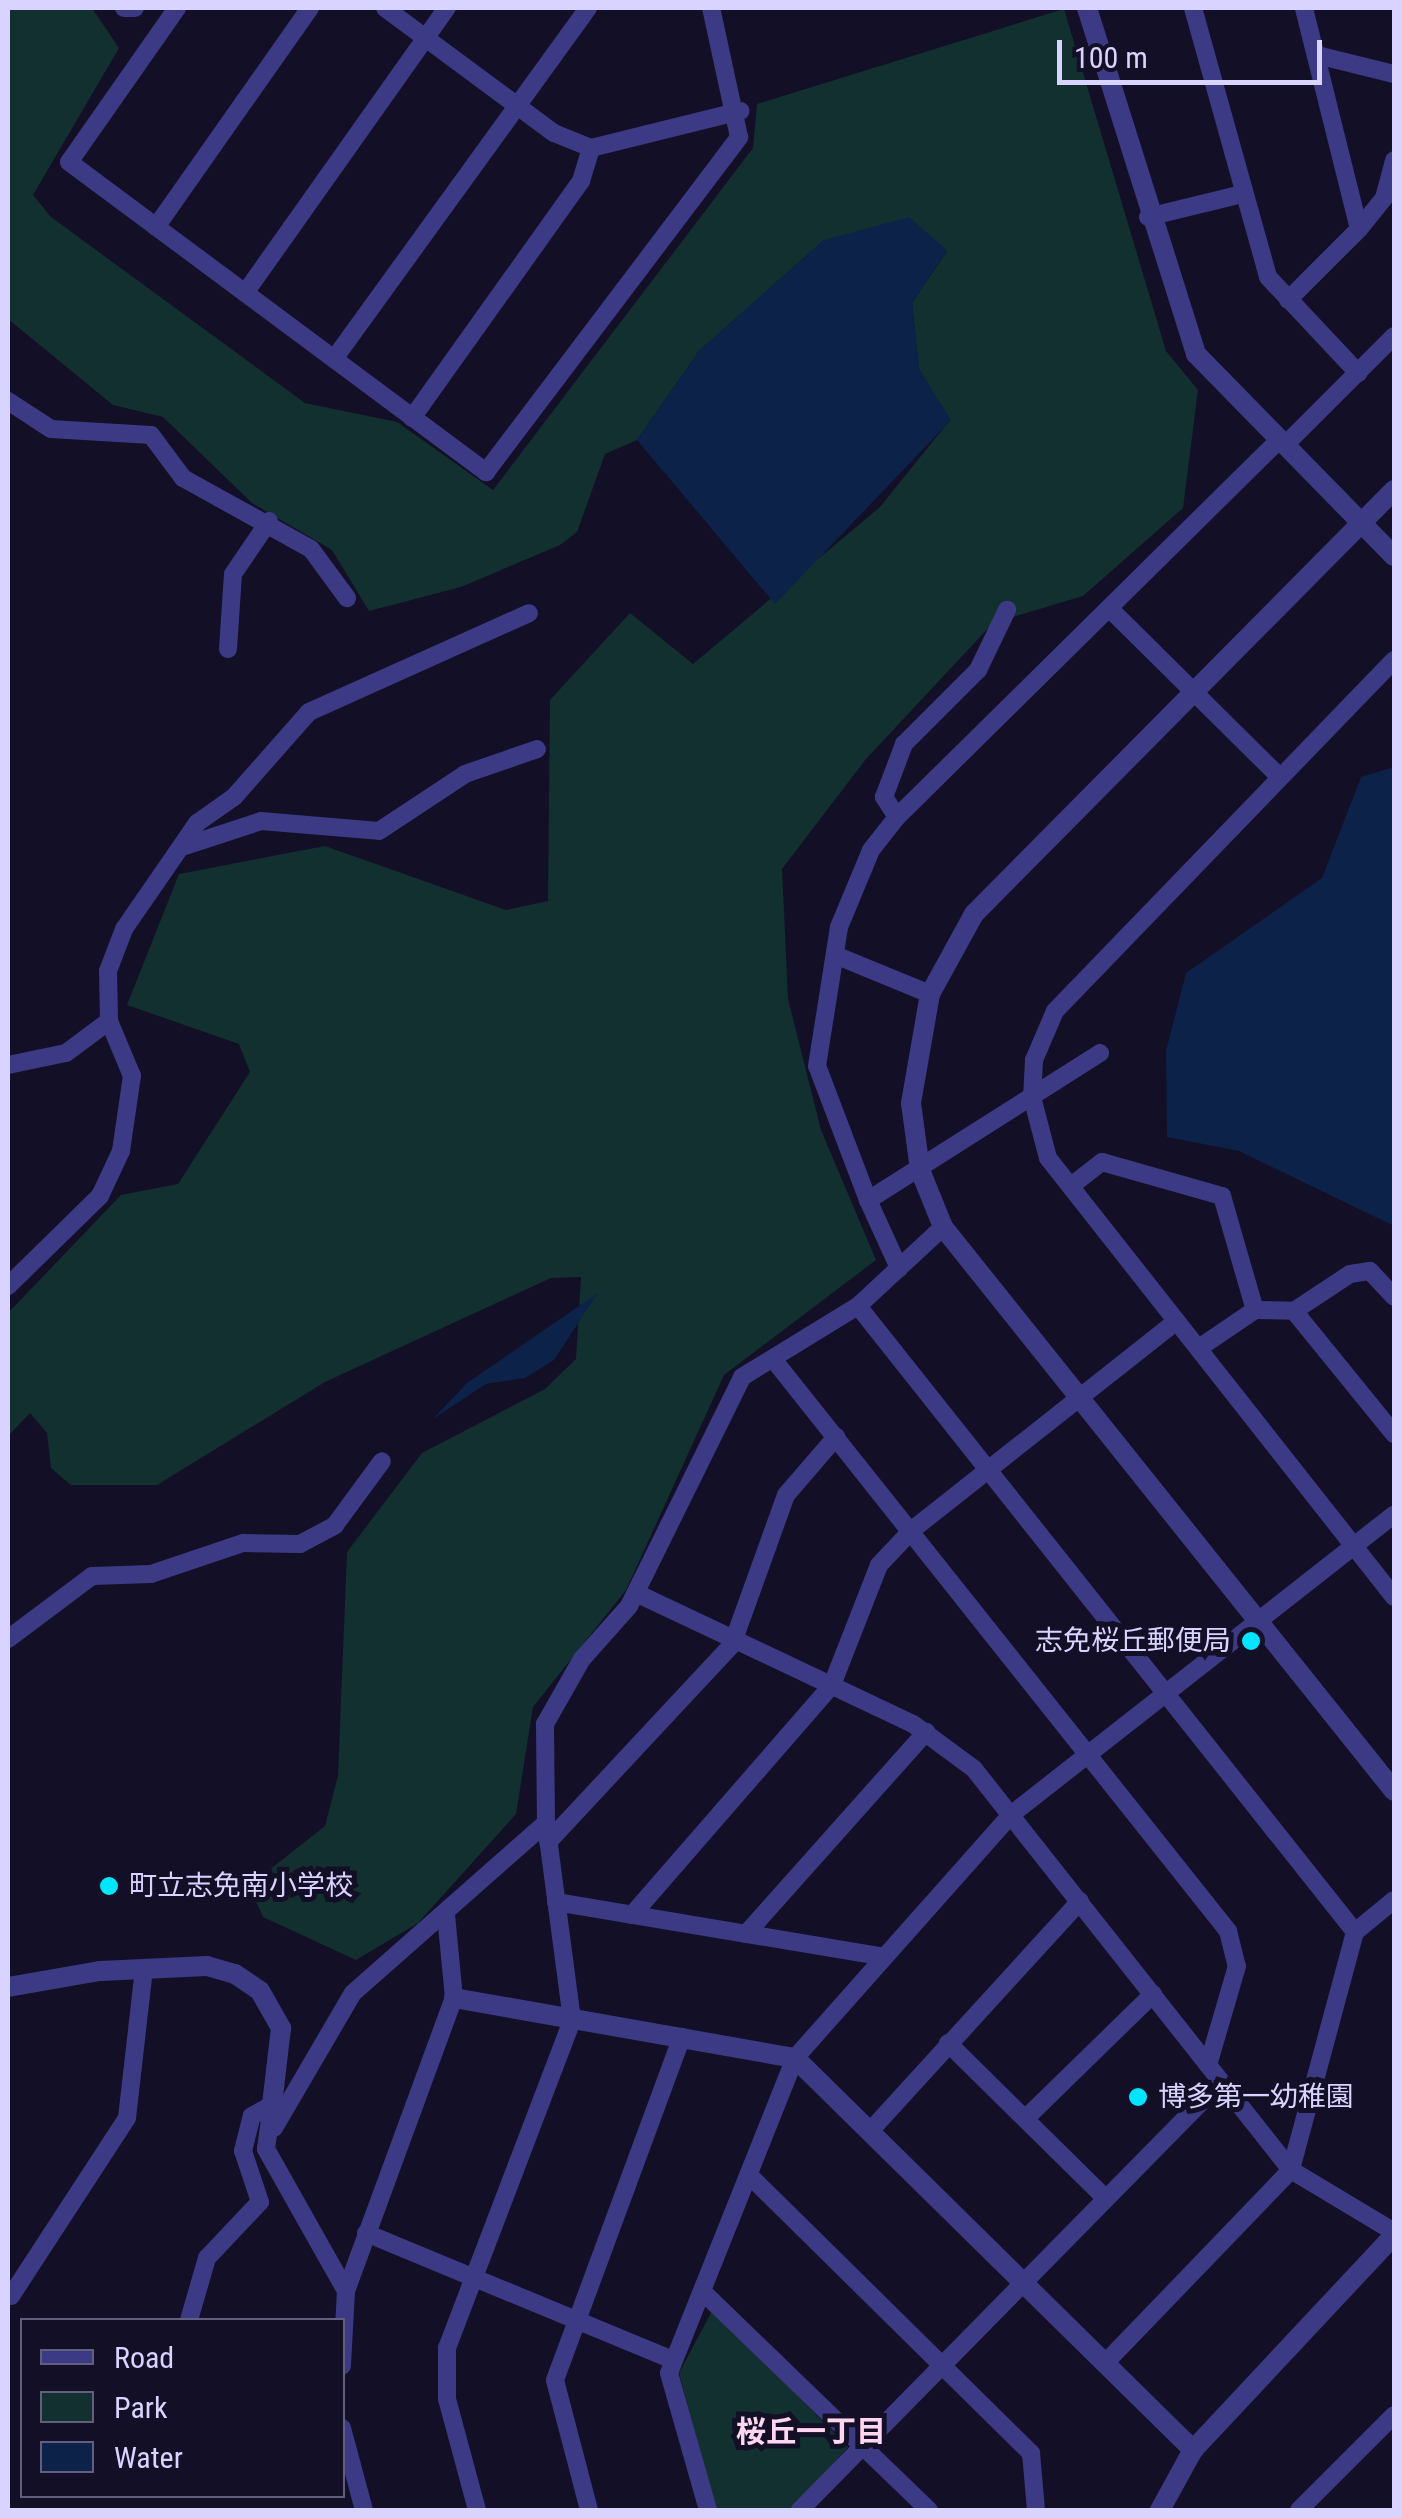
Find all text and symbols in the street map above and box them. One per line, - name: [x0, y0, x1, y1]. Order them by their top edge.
- scale bar: [1062, 20, 1327, 82]
- text: 100 m: [1074, 40, 1148, 75]
- place label: 志免桜丘郵便局: [1035, 1624, 1231, 1658]
- marker: 志免桜丘郵便局: [1240, 1630, 1262, 1652]
- place label: 町立志免南小学校: [129, 1869, 353, 1903]
- marker: 町立志免南小学校: [98, 1875, 120, 1897]
- place label: 博多第一幼稚園: [1158, 2080, 1354, 2114]
- marker: 博多第一幼稚園: [1127, 2086, 1149, 2108]
- legend: [20, 2318, 345, 2498]
- text: Road: [114, 2340, 174, 2375]
- text: Park: [114, 2390, 168, 2425]
- district label: 桜丘一丁目: [736, 2414, 886, 2450]
- text: Water: [114, 2440, 183, 2475]

